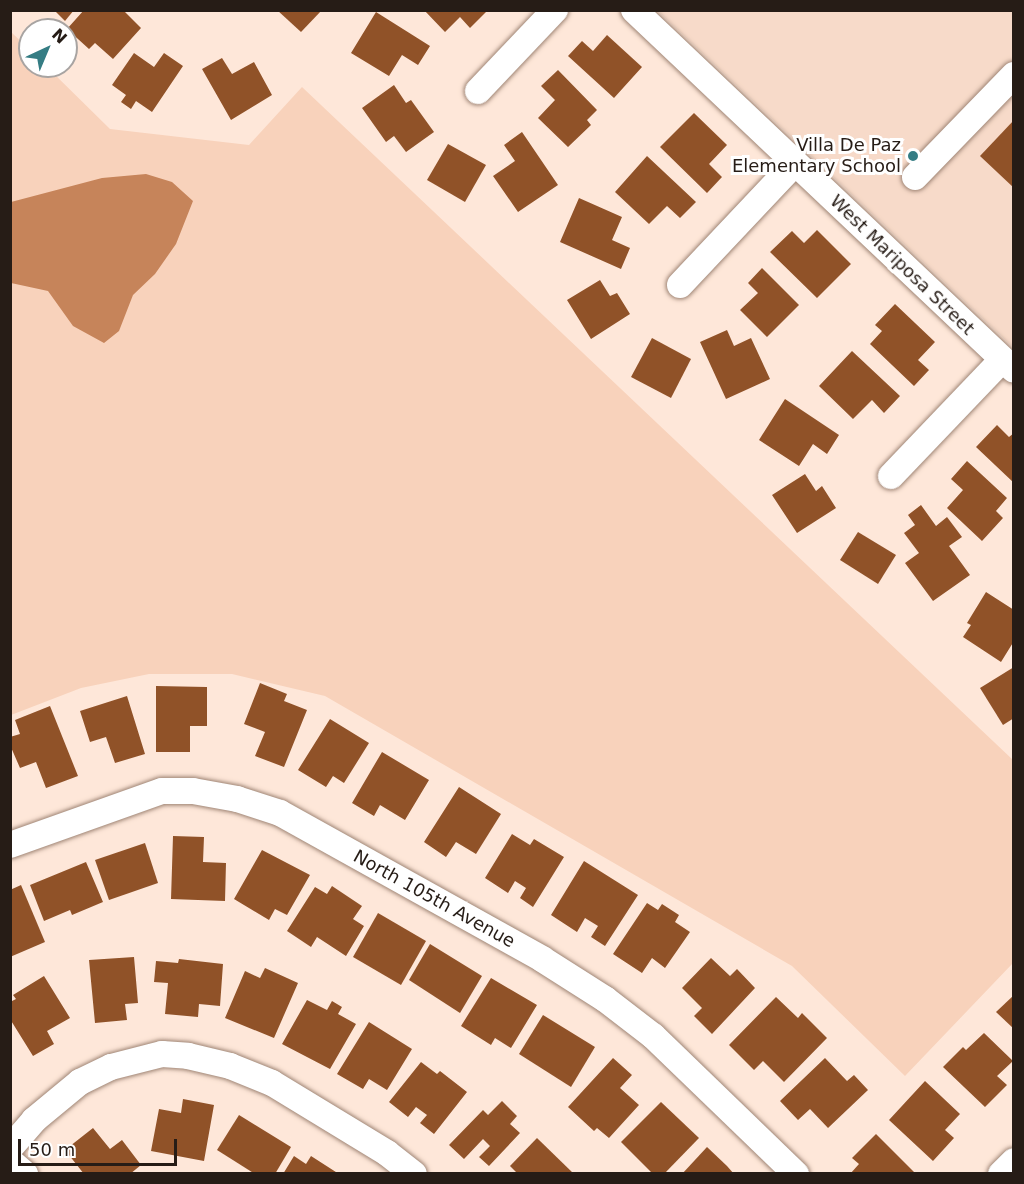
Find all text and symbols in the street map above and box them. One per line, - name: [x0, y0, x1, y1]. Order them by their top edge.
- north arrow: [18, 18, 78, 78]
- text: N: [48, 25, 71, 48]
- place label: Villa De Paz Elementary School: [732, 135, 901, 178]
- marker: Villa De Paz Elementary School: [906, 149, 920, 163]
- street label: West Mariposa Street: [825, 190, 979, 340]
- street label: North 105th Avenue: [349, 846, 519, 952]
- scale bar: [21, 1127, 180, 1165]
- text: 50 m: [29, 1139, 75, 1160]

